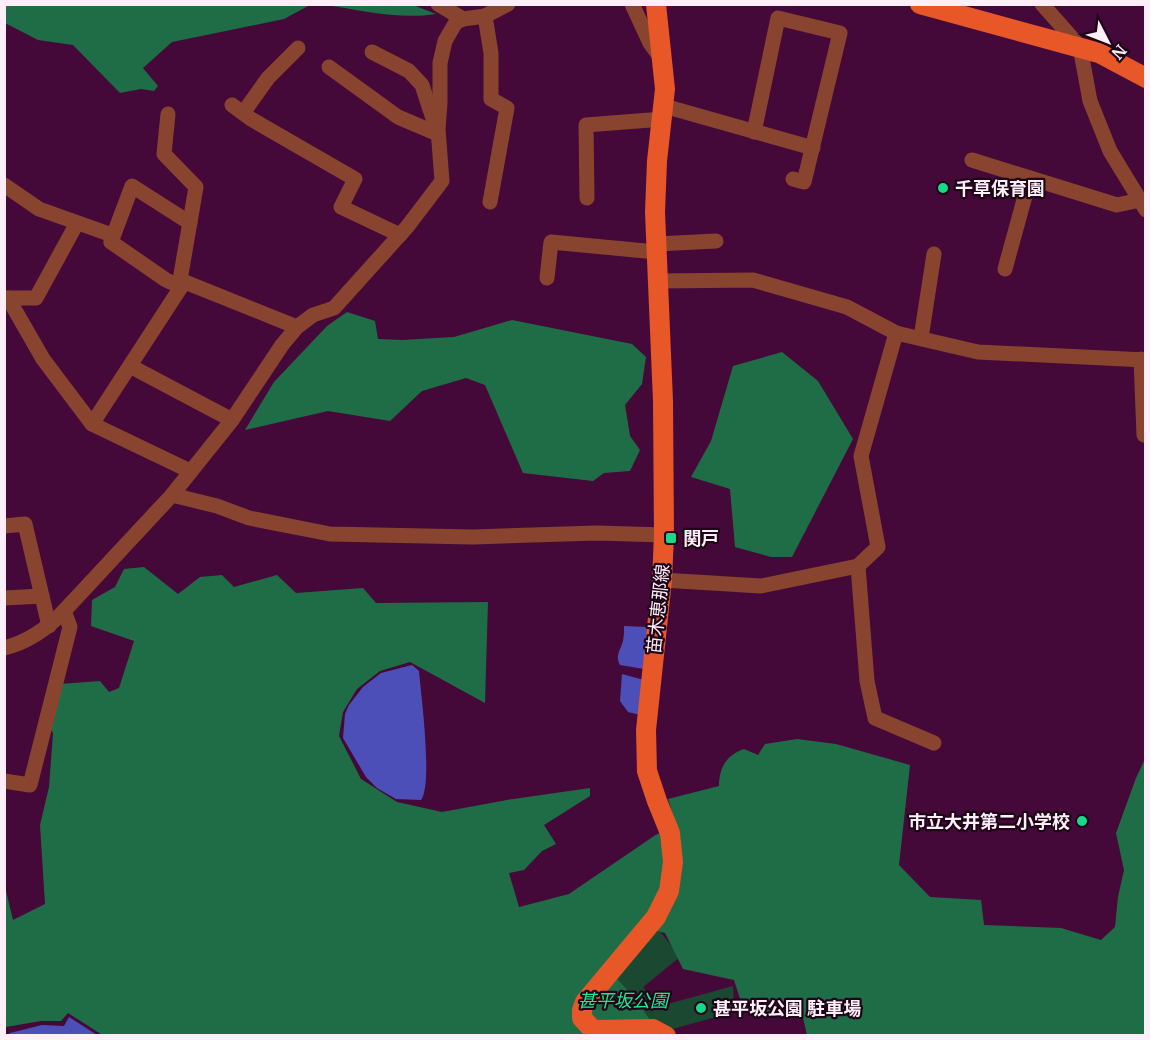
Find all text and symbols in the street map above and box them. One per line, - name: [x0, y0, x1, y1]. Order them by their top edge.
- north arrow: [1078, 12, 1138, 72]
- text: N: [1107, 41, 1131, 64]
- place label: 千草保育園: [955, 177, 1045, 200]
- marker: 千草保育園: [936, 181, 950, 195]
- place label: 関戸: [683, 527, 719, 550]
- marker: 関戸: [664, 531, 678, 545]
- street label: 苗木恵那線: [642, 563, 674, 655]
- place label: 市立大井第二小学校: [908, 810, 1070, 833]
- marker: 市立大井第二小学校: [1075, 814, 1089, 828]
- park label: 甚平坂公園: [578, 989, 671, 1012]
- place label: 甚平坂公園 駐車場: [713, 997, 861, 1020]
- marker: 甚平坂公園 駐車場: [694, 1001, 708, 1015]

